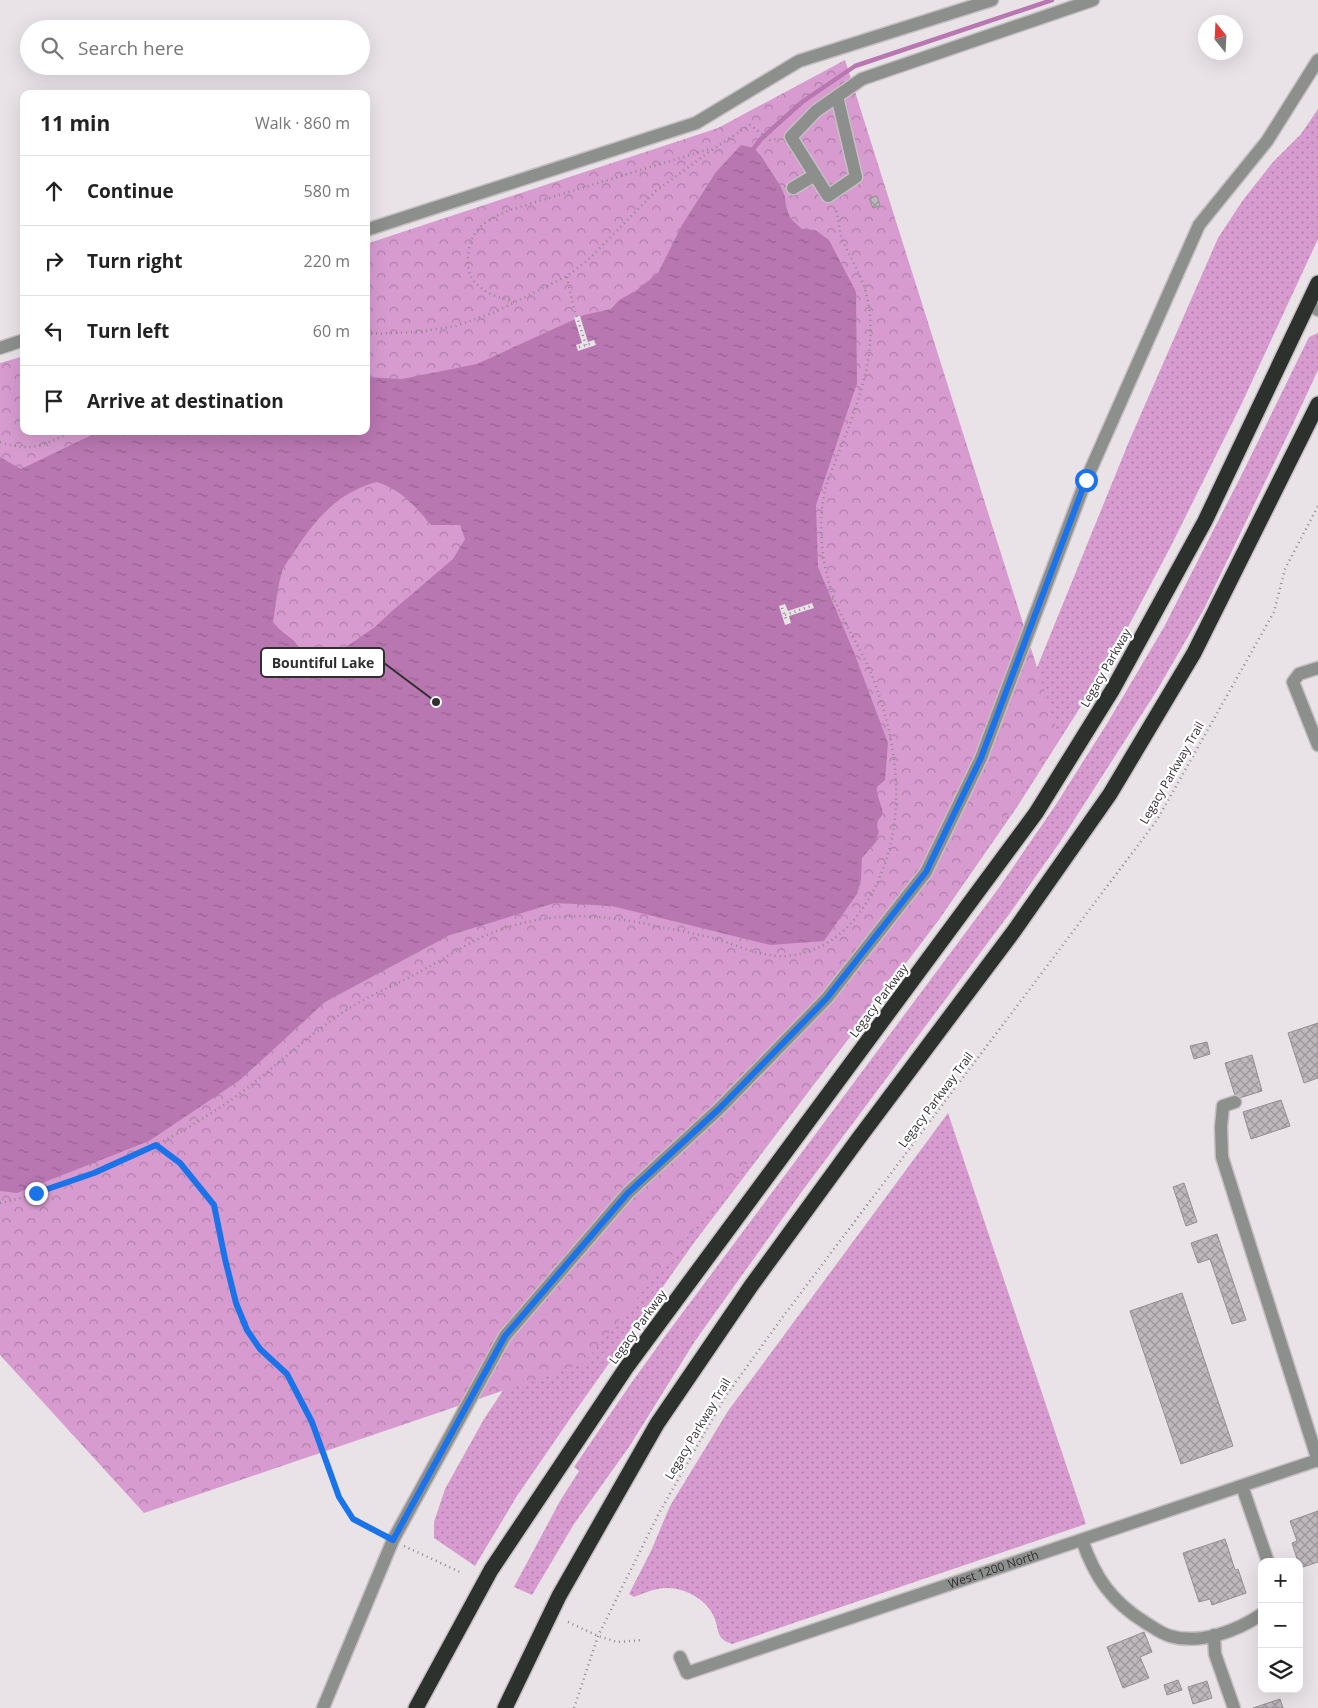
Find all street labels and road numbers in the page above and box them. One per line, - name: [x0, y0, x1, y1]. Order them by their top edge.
- street label: Legacy Parkway: [1076, 624, 1135, 710]
- street label: Legacy Parkway Trail: [1135, 718, 1208, 827]
- street label: Legacy Parkway: [845, 960, 913, 1041]
- street label: Legacy Parkway Trail: [894, 1048, 977, 1151]
- street label: Legacy Parkway: [605, 1285, 671, 1367]
- street label: Legacy Parkway Trail: [661, 1375, 735, 1483]
- street label: West 1200 North: [946, 1546, 1041, 1592]

